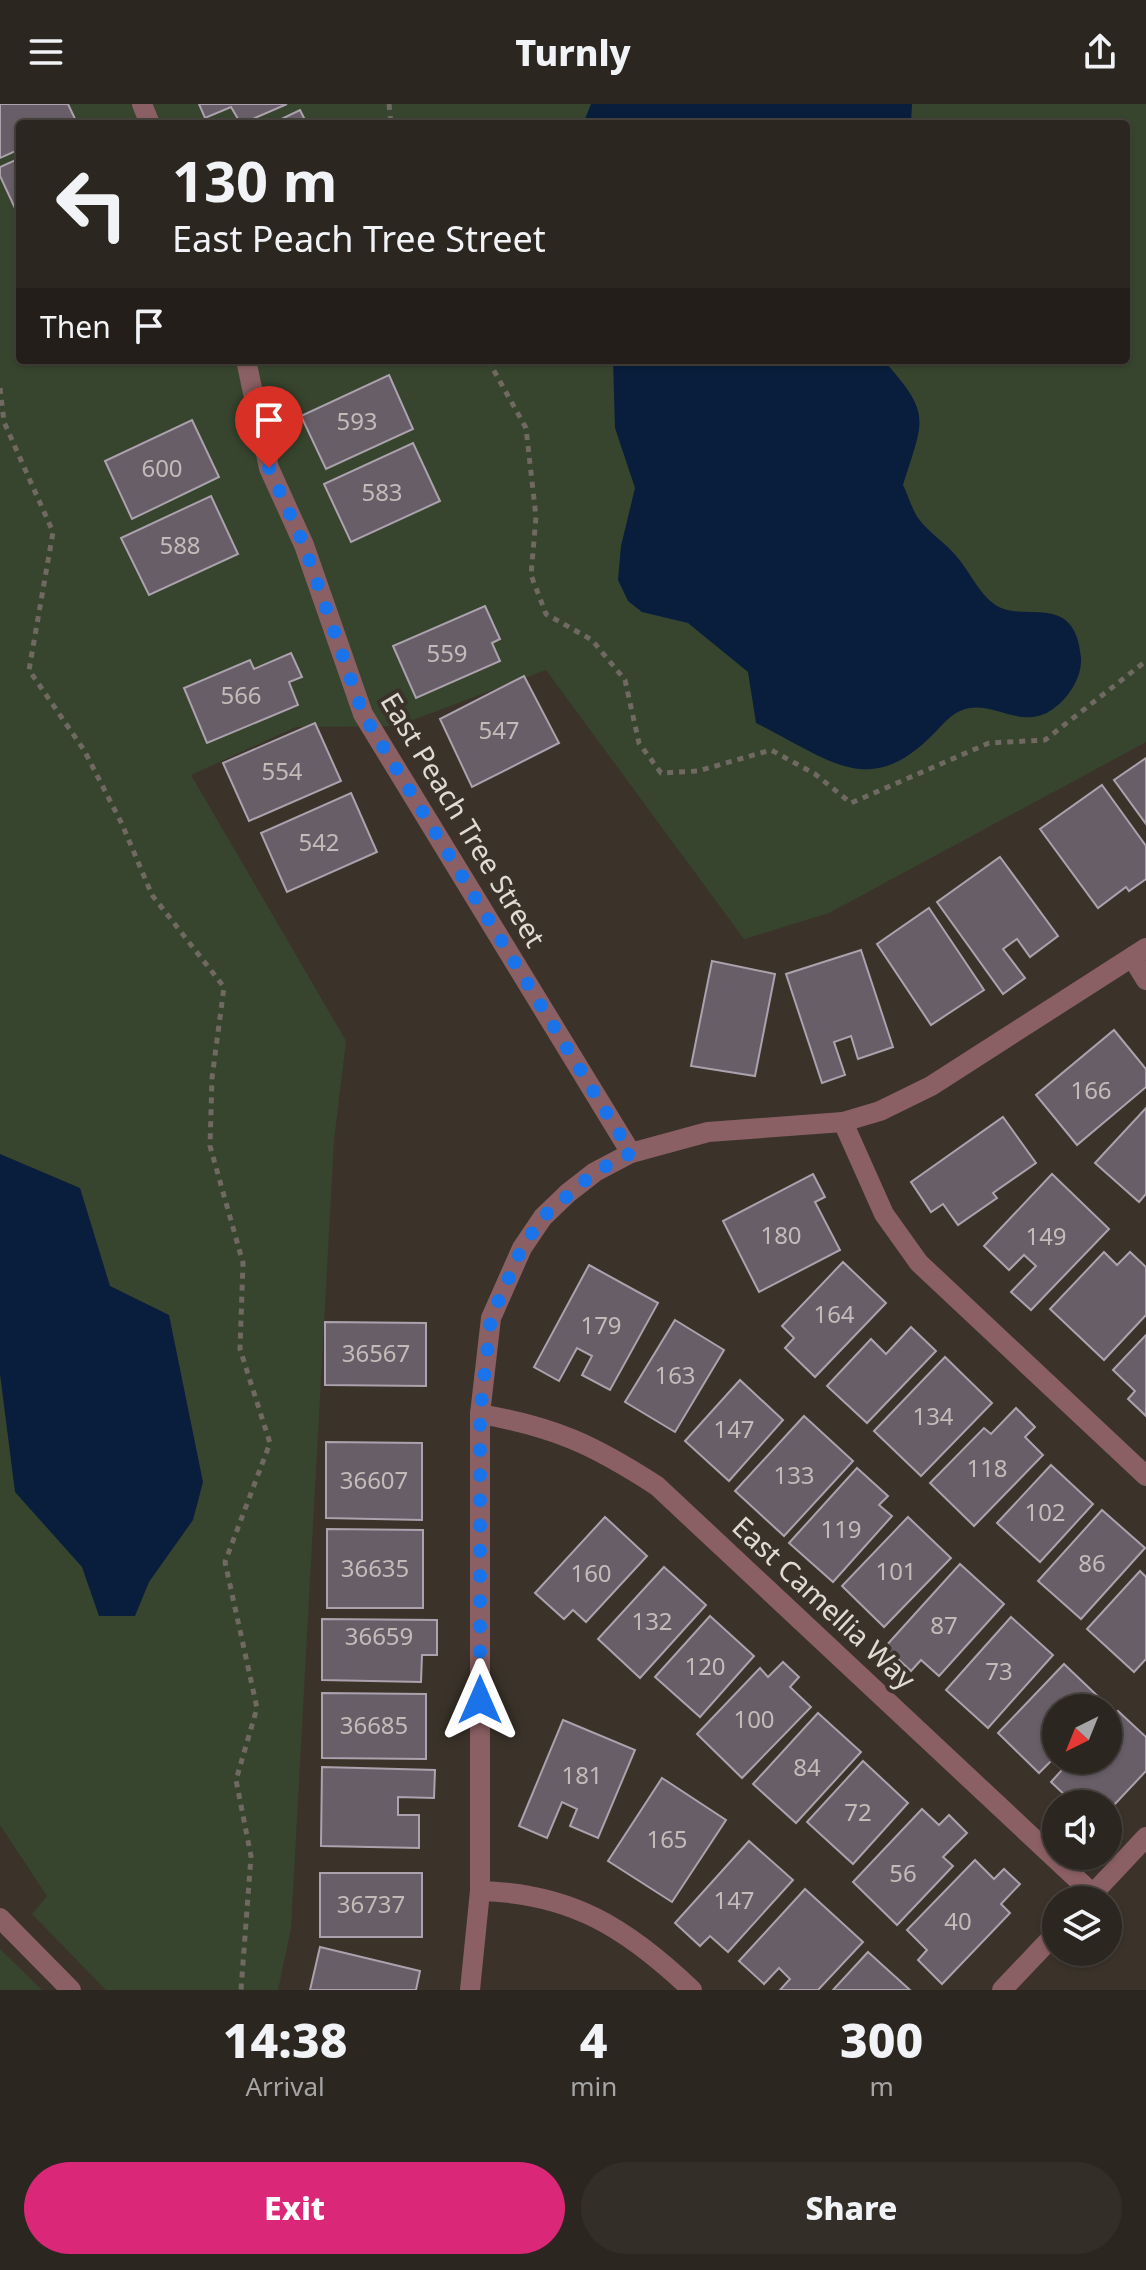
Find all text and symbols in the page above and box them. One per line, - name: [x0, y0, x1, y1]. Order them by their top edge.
- text: Turnly: [515, 28, 631, 77]
- icon: menu: [24, 30, 68, 74]
- icon: share: [1078, 30, 1122, 74]
- text: 130 m: [172, 142, 337, 218]
- icon: left: [40, 152, 144, 256]
- text: East Peach Tree Street: [172, 214, 546, 263]
- icon: arrive: [127, 304, 171, 348]
- text: Then: [40, 306, 111, 347]
- pin: [235, 386, 303, 468]
- icon: arrive: [247, 398, 291, 442]
- house number: 593: [336, 404, 378, 437]
- house number: 600: [141, 451, 183, 484]
- house number: 583: [361, 475, 403, 508]
- house number: 588: [159, 528, 201, 561]
- house number: 559: [426, 636, 468, 669]
- house number: 566: [220, 678, 262, 711]
- street label: East Peach Tree Street: [373, 685, 555, 954]
- house number: 547: [478, 713, 520, 746]
- house number: 554: [261, 754, 303, 787]
- house number: 542: [298, 825, 340, 858]
- house number: 166: [1070, 1073, 1112, 1106]
- house number: 180: [760, 1218, 802, 1251]
- house number: 149: [1025, 1219, 1067, 1252]
- house number: 164: [813, 1297, 855, 1330]
- house number: 179: [580, 1308, 622, 1341]
- house number: 36567: [342, 1336, 410, 1369]
- house number: 163: [654, 1358, 696, 1391]
- house number: 134: [912, 1399, 954, 1432]
- house number: 147: [713, 1412, 755, 1445]
- house number: 118: [966, 1451, 1008, 1484]
- house number: 133: [773, 1458, 815, 1491]
- house number: 36607: [340, 1463, 408, 1496]
- house number: 102: [1024, 1495, 1066, 1528]
- street label: East Camellia Way: [725, 1507, 925, 1698]
- house number: 119: [820, 1512, 862, 1545]
- house number: 86: [1078, 1546, 1106, 1579]
- house number: 36635: [341, 1551, 409, 1584]
- house number: 101: [875, 1554, 917, 1587]
- house number: 160: [570, 1556, 612, 1589]
- house number: 132: [631, 1604, 673, 1637]
- house number: 87: [930, 1608, 958, 1641]
- house number: 36659: [345, 1619, 413, 1652]
- house number: 120: [684, 1649, 726, 1682]
- house number: 73: [985, 1654, 1013, 1687]
- position arrow: [438, 1658, 522, 1742]
- north arrow: [1042, 1694, 1122, 1774]
- map controls: [1042, 1694, 1122, 1966]
- house number: 100: [733, 1702, 775, 1735]
- house number: 36685: [340, 1708, 408, 1741]
- house number: 84: [793, 1750, 821, 1783]
- house number: 181: [561, 1758, 603, 1791]
- button: sound: [1042, 1790, 1122, 1870]
- house number: 72: [844, 1795, 872, 1828]
- house number: 165: [646, 1822, 688, 1855]
- house number: 56: [889, 1856, 917, 1889]
- house number: 147: [713, 1883, 755, 1916]
- button: layers: [1042, 1886, 1122, 1966]
- house number: 36737: [337, 1887, 405, 1920]
- house number: 40: [944, 1904, 972, 1937]
- text: 14:38: [223, 2007, 347, 2072]
- text: 4: [580, 2007, 608, 2072]
- text: 300: [840, 2007, 923, 2072]
- text: Arrival: [245, 2068, 325, 2104]
- text: min: [570, 2068, 617, 2104]
- text: m: [869, 2068, 894, 2104]
- button: Exit: [24, 2162, 565, 2254]
- button: Share: [581, 2162, 1122, 2254]

